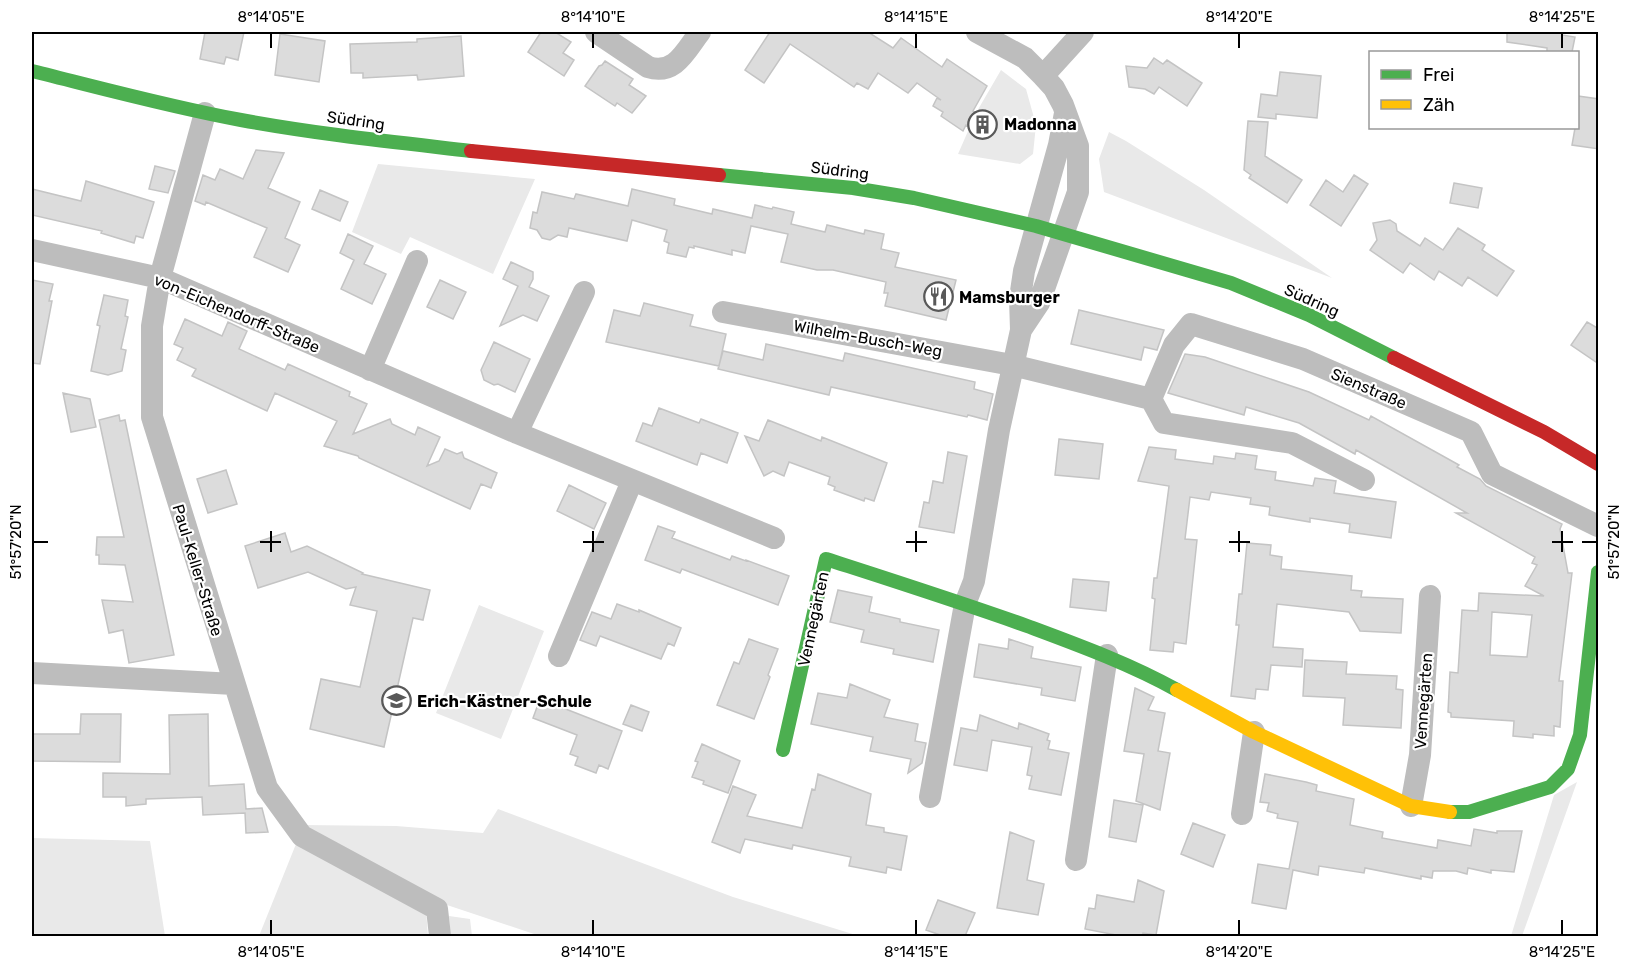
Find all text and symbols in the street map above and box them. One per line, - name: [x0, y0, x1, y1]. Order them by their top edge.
- text: 8°14'05"E: [237, 8, 305, 26]
- text: 8°14'10"E: [561, 8, 625, 26]
- text: 8°14'15"E: [884, 8, 948, 26]
- text: 8°14'20"E: [1205, 8, 1273, 26]
- text: 8°14'25"E: [1529, 8, 1595, 26]
- legend: [1369, 51, 1579, 129]
- text: Frei: [1423, 64, 1454, 86]
- text: Zäh: [1423, 94, 1455, 116]
- street label: Südring: [326, 107, 386, 134]
- building icon: Madonna: [967, 108, 999, 140]
- place label: Madonna: [1004, 115, 1077, 134]
- street label: Südring: [810, 158, 870, 183]
- street label: von-Eichendorff-Straße: [151, 270, 323, 357]
- street label: Südring: [1281, 280, 1342, 321]
- restaurant icon: Mamsburger: [922, 281, 954, 313]
- place label: Mamsburger: [959, 288, 1060, 307]
- street label: Wilhelm-Busch-Weg: [792, 316, 944, 361]
- street label: Sienstraße: [1328, 364, 1409, 413]
- street label: Paul-Keller-Straße: [168, 502, 227, 639]
- text: 51°57'20"N: [7, 504, 25, 580]
- text: 51°57'20"N: [1605, 504, 1623, 580]
- street label: Vennegärten: [794, 570, 833, 668]
- street label: Vennegärten: [1411, 652, 1436, 750]
- school or university icon: Erich-Kästner-Schule: [380, 685, 412, 717]
- place label: Erich-Kästner-Schule: [417, 692, 592, 711]
- text: 8°14'05"E: [237, 943, 305, 961]
- text: 8°14'10"E: [561, 943, 625, 961]
- text: 8°14'15"E: [884, 943, 948, 961]
- text: 8°14'20"E: [1205, 943, 1273, 961]
- text: 8°14'25"E: [1529, 943, 1595, 961]

